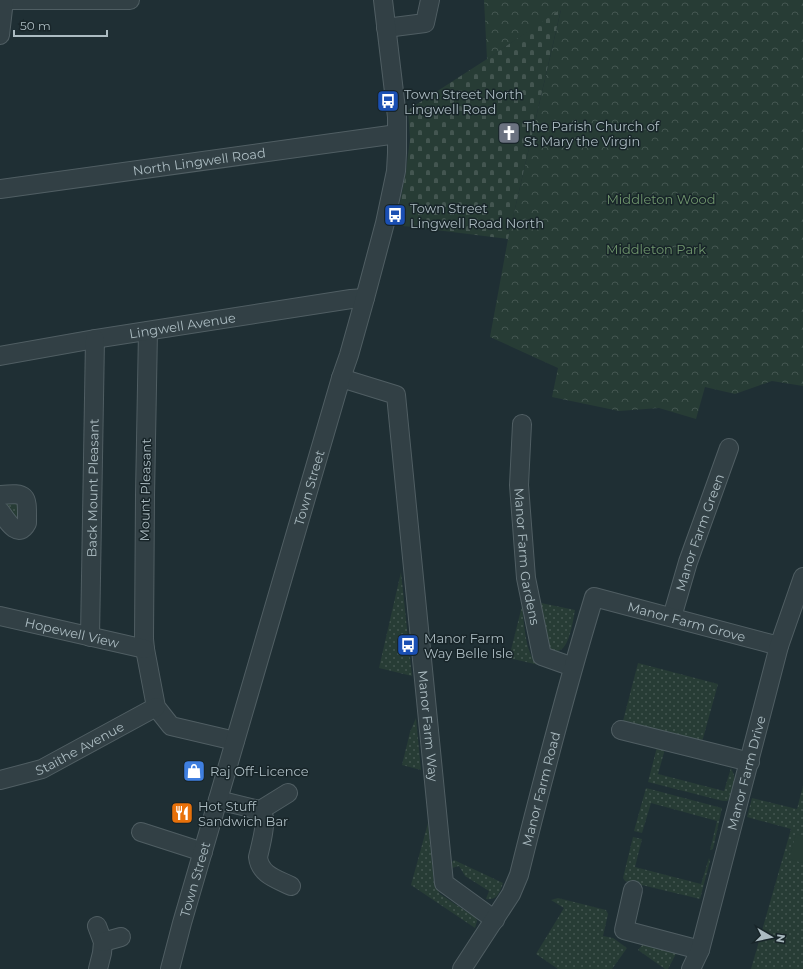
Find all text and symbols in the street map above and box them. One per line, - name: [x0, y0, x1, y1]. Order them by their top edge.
- scale bar: [14, 12, 107, 38]
- text: 50 m: [20, 18, 51, 33]
- place label: Town Street North Lingwell Road: [404, 86, 523, 117]
- bus stop icon: Town Street North Lingwell Road: [375, 88, 401, 114]
- place label: The Parish Church of St Mary the Virgin: [524, 118, 660, 149]
- church icon: The Parish Church of St Mary the Virgin: [496, 120, 522, 146]
- street label: North Lingwell Road: [132, 144, 267, 179]
- park label: Middleton Wood: [606, 191, 716, 207]
- place label: Town Street Lingwell Road North: [410, 200, 544, 231]
- bus stop icon: Town Street Lingwell Road North: [382, 202, 408, 228]
- park label: Middleton Park: [606, 241, 706, 257]
- street label: Lingwell Avenue: [128, 309, 237, 342]
- street label: Back Mount Pleasant: [83, 418, 102, 558]
- street label: Mount Pleasant: [136, 438, 154, 542]
- street label: Town Street: [290, 448, 328, 527]
- street label: Manor Farm Green: [672, 471, 727, 593]
- street label: Manor Farm Gardens: [511, 487, 543, 626]
- street label: Manor Farm Grove: [626, 598, 748, 645]
- street label: Hopewell View: [23, 614, 121, 651]
- place label: Manor Farm Way Belle Isle: [424, 630, 513, 661]
- bus stop icon: Manor Farm Way Belle Isle: [395, 632, 421, 658]
- street label: Manor Farm Way: [415, 669, 442, 783]
- street label: Manor Farm Drive: [723, 714, 769, 832]
- street label: Staithe Avenue: [34, 718, 127, 778]
- street label: Manor Farm Road: [518, 730, 563, 848]
- shop icon: Raj Off-Licence: [181, 758, 207, 784]
- place label: Raj Off-Licence: [210, 763, 309, 779]
- place label: Hot Stuff Sandwich Bar: [198, 798, 288, 829]
- restaurant icon: Hot Stuff Sandwich Bar: [169, 800, 195, 826]
- street label: Town Street: [176, 840, 213, 919]
- north arrow: [751, 917, 791, 957]
- text: N: [773, 933, 788, 944]

